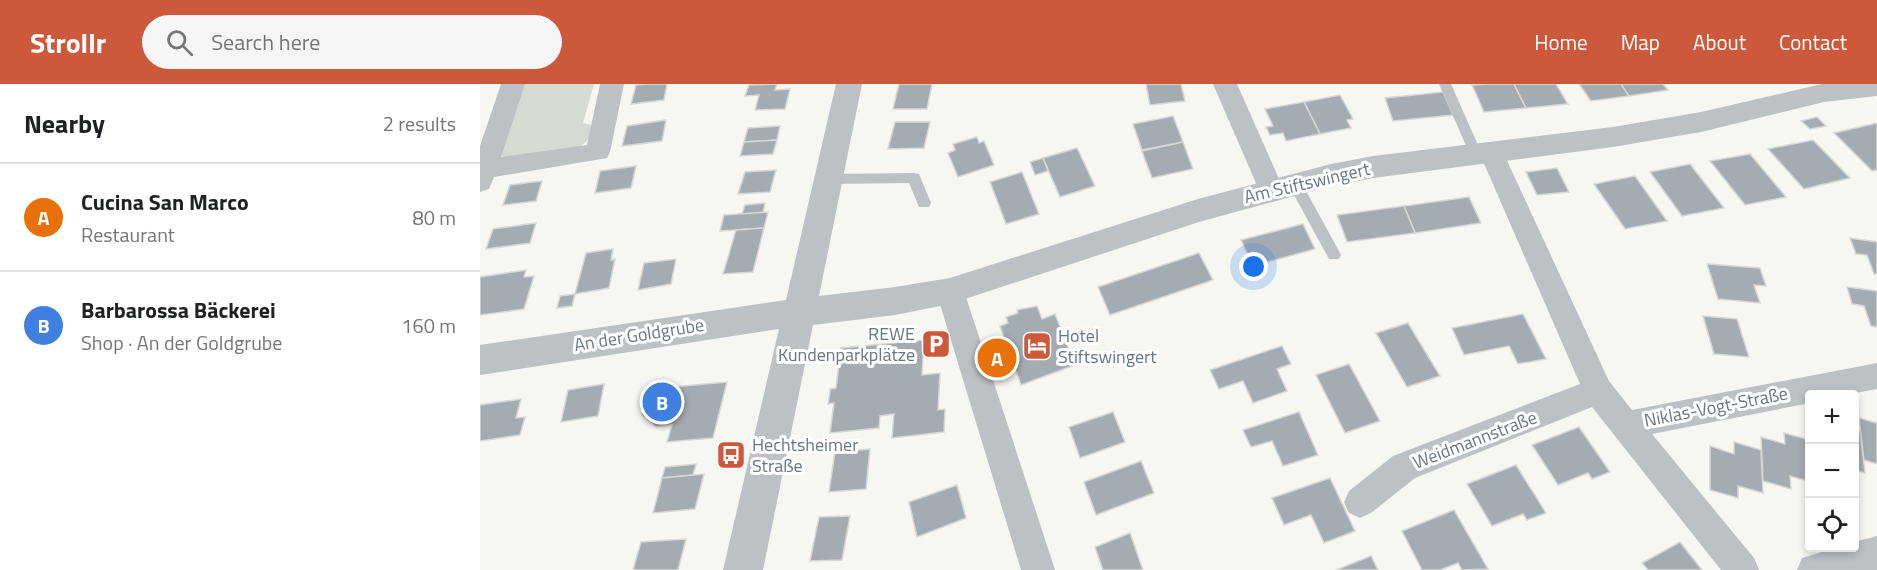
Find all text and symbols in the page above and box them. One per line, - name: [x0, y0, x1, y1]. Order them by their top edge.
- search box: [142, 15, 562, 69]
- text: Strollr: [30, 21, 106, 64]
- text: Search here: [211, 25, 320, 59]
- icon: search: [163, 26, 196, 59]
- text: Home: [1534, 26, 1588, 58]
- text: Map: [1621, 26, 1660, 58]
- text: About: [1693, 26, 1746, 58]
- text: Contact: [1779, 26, 1847, 58]
- text: Nearby: [24, 104, 105, 143]
- text: 2 results: [383, 108, 456, 139]
- street label: Am Stiftswingert: [1241, 155, 1373, 210]
- text: Cucina San Marco: [81, 185, 249, 219]
- text: A: [37, 202, 50, 233]
- text: 80 m: [412, 202, 456, 233]
- text: Restaurant: [81, 219, 175, 250]
- your location: [1239, 252, 1268, 281]
- text: Barbarossa Bäckerei: [81, 293, 276, 327]
- text: B: [37, 310, 50, 341]
- text: 160 m: [401, 310, 456, 341]
- street label: An der Goldgrube: [572, 311, 706, 358]
- place label: REWE Kundenparkplätze: [778, 320, 915, 368]
- place label: Hotel Stiftswingert: [1058, 322, 1157, 370]
- text: Shop · An der Goldgrube: [81, 327, 282, 358]
- parking icon: REWE Kundenparkplätze: [920, 328, 952, 360]
- hotel icon: Hotel Stiftswingert: [1021, 330, 1053, 362]
- pin: A: [978, 336, 1016, 380]
- street label: Niklas-Vogt-Straße: [1642, 379, 1790, 434]
- pin: B: [642, 380, 681, 424]
- map controls: [1805, 390, 1859, 552]
- button: +: [1805, 390, 1859, 444]
- street label: Weidmannstraße: [1409, 403, 1541, 476]
- place label: Hechtsheimer Straße: [752, 431, 858, 479]
- bus stop icon: Hechtsheimer Straße: [715, 439, 747, 471]
- button: −: [1805, 444, 1859, 498]
- button: locate: [1805, 498, 1859, 552]

